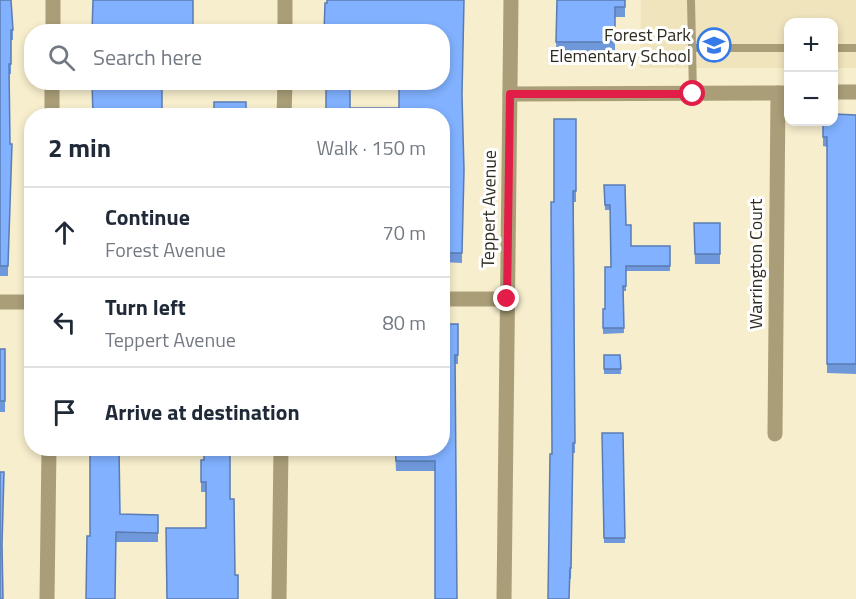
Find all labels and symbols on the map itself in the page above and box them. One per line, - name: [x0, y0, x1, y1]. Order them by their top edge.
- place label: Forest Park Elementary School: [549, 21, 691, 69]
- school or university icon: Forest Park Elementary School: [696, 27, 732, 63]
- route start: [679, 80, 705, 106]
- street label: Teppert Avenue: [474, 150, 503, 268]
- street label: Warrington Court: [742, 198, 769, 329]
- route end: [493, 285, 519, 311]

